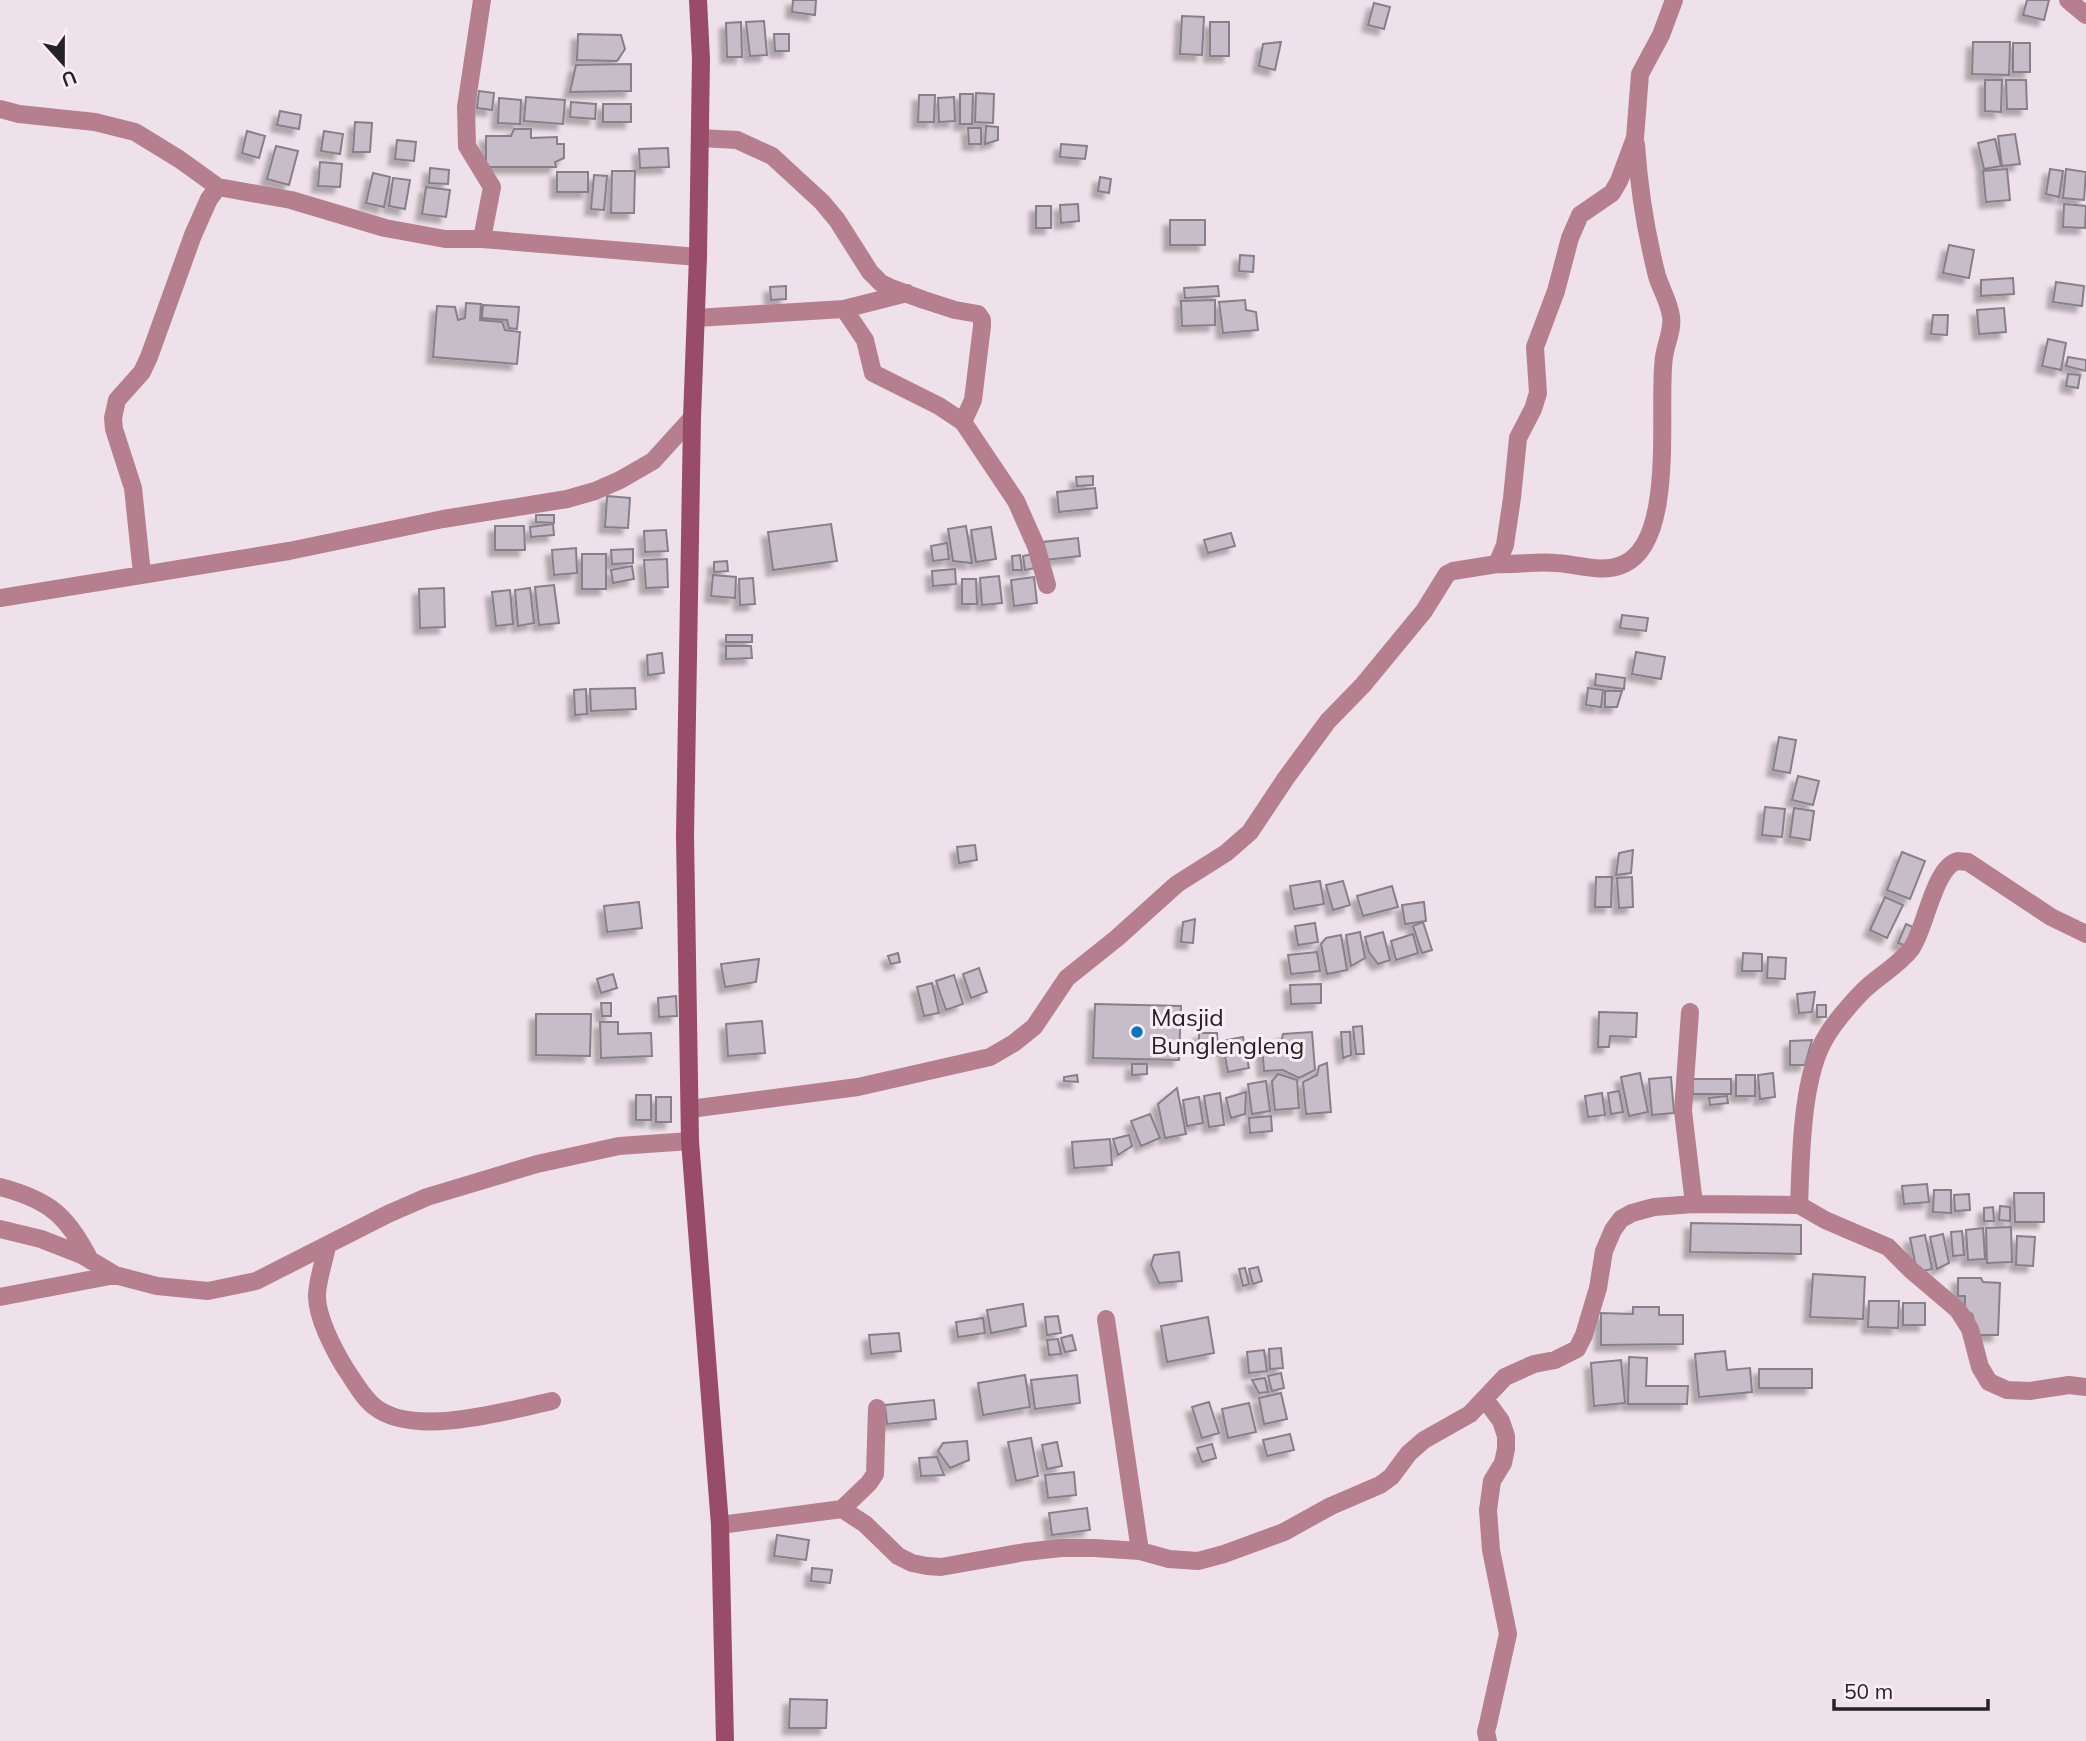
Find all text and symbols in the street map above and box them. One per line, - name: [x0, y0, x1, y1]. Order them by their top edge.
- north arrow: [28, 28, 98, 98]
- text: U: [58, 65, 80, 93]
- place label: Masjid Bunglengleng: [1151, 1002, 1304, 1060]
- marker: Masjid Bunglengleng: [1129, 1024, 1145, 1040]
- scale bar: [1834, 1668, 1988, 1712]
- text: 50 m: [1844, 1678, 1893, 1704]

